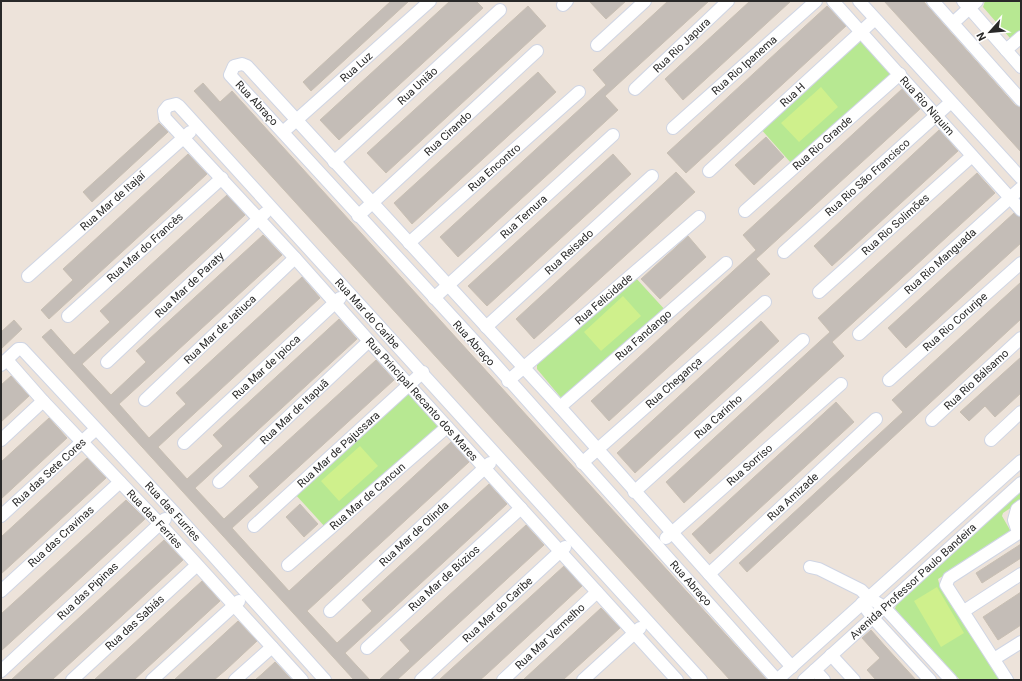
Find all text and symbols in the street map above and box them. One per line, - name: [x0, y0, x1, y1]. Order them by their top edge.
- north arrow: [970, 12, 1010, 52]
- street label: Rua Rio Japura: [651, 15, 713, 75]
- text: N: [974, 30, 989, 43]
- street label: Rua Rio Ipanema: [709, 33, 780, 98]
- street label: Rua Luz: [338, 49, 376, 85]
- street label: Rua União: [395, 64, 440, 108]
- street label: Rua Rio Niquim: [897, 74, 957, 139]
- street label: Rua Abraço: [233, 78, 281, 128]
- street label: Rua H: [777, 80, 808, 110]
- street label: Rua Cirando: [422, 109, 474, 159]
- street label: Rua Rio Grande: [790, 113, 855, 173]
- street label: Rua Rio São Francisco: [823, 136, 913, 219]
- street label: Rua Encontro: [466, 141, 523, 194]
- street label: Rua Mar de Itajaí: [78, 168, 149, 234]
- street label: Rua Rio Solimões: [859, 191, 932, 258]
- street label: Rua Ternura: [498, 192, 550, 241]
- street label: Rua Mar do Francês: [104, 210, 186, 285]
- street label: Rua Rio Manguada: [902, 226, 979, 297]
- street label: Rua Reisado: [542, 227, 596, 277]
- street label: Rua Mar de Paraty: [152, 249, 227, 320]
- street label: Rua Felicidade: [573, 271, 635, 328]
- street label: Rua Mar do Caribe: [332, 276, 403, 352]
- street label: Rua Rio Coruripe: [920, 290, 990, 354]
- street label: Rua Mar de Jatiuca: [181, 292, 259, 367]
- street label: Rua Fandango: [613, 307, 674, 363]
- street label: Rua Abraço: [450, 318, 497, 369]
- street label: Rua Mar de Ipioca: [230, 332, 303, 402]
- street label: Rua Principal Recanto dos Mares: [363, 335, 481, 464]
- street label: Rua Rio Bálsamo: [941, 347, 1011, 413]
- street label: Rua Chegança: [643, 355, 705, 411]
- street label: Rua Mar de Itapuã: [257, 376, 331, 447]
- street label: Rua Carinho: [692, 392, 745, 442]
- street label: Rua Mar de Pajussara: [295, 409, 382, 490]
- street label: Rua das Sete Cores: [10, 435, 89, 509]
- street label: Rua Sorriso: [724, 441, 775, 489]
- street label: Rua Mar de Cancun: [327, 460, 408, 533]
- street label: Rua Amizade: [765, 470, 821, 524]
- street label: Rua das Furries: [142, 479, 203, 544]
- street label: Rua das Ferries: [124, 487, 185, 552]
- street label: Rua Mar de Olinda: [377, 499, 451, 569]
- street label: Rua das Cravinas: [25, 503, 97, 570]
- street label: Avenida Professor Paulo Bandeira: [847, 521, 979, 642]
- street label: Rua Mar de Búzios: [406, 543, 483, 614]
- street label: Rua Abraço: [667, 558, 714, 609]
- street label: Rua das Pipinas: [55, 560, 121, 623]
- street label: Rua Mar do Caribe: [460, 574, 535, 645]
- street label: Rua das Sabiás: [103, 592, 167, 653]
- street label: Rua Mar Vermelho: [513, 601, 588, 672]

